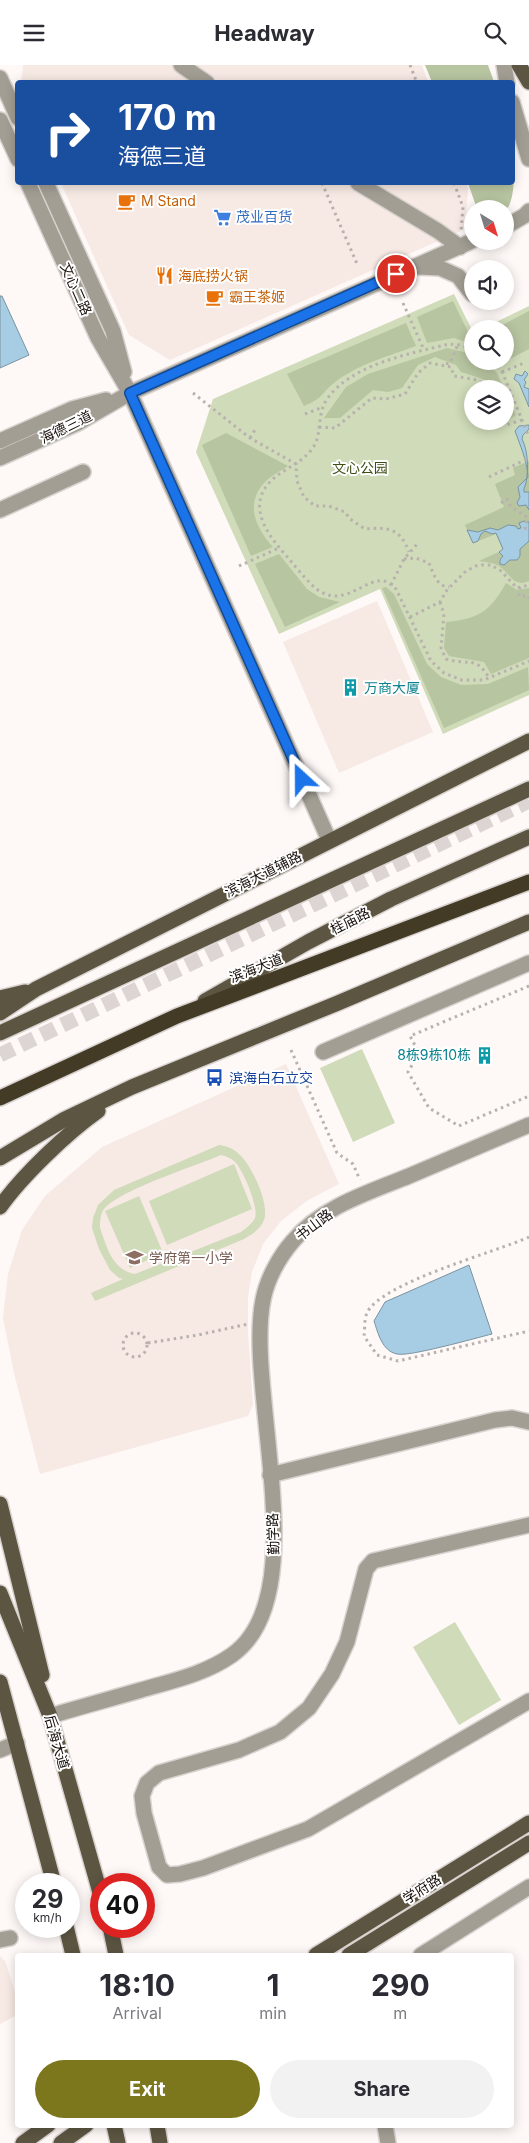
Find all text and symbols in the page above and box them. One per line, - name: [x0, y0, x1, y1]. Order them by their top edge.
- icon: menu: [20, 19, 48, 47]
- icon: search: [481, 19, 509, 47]
- text: Headway: [214, 20, 315, 46]
- text: 170 m: [118, 96, 217, 138]
- icon: right: [35, 100, 100, 165]
- text: 海德三道: [118, 143, 206, 169]
- cafe icon: M Stand: [117, 191, 137, 211]
- place label: M Stand: [141, 192, 196, 209]
- north arrow: [464, 200, 514, 250]
- map controls: [464, 200, 514, 430]
- supermarket icon: 茂业百货: [212, 207, 232, 227]
- place label: 茂业百货: [236, 208, 292, 225]
- pin: [375, 253, 417, 295]
- street label: 文心二路: [57, 260, 96, 318]
- icon: arrive: [382, 260, 410, 288]
- button: sound: [464, 260, 514, 310]
- restaurant icon: 海底捞火锅: [154, 266, 174, 286]
- place label: 海底捞火锅: [178, 267, 248, 284]
- cafe icon: 霸王茶姬: [205, 287, 225, 307]
- place label: 霸王茶姬: [229, 288, 285, 305]
- button: search: [464, 320, 514, 370]
- button: layers: [464, 380, 514, 430]
- street label: 海德三道: [37, 407, 95, 446]
- park label: 文心公园: [332, 459, 388, 476]
- building icon: 万商大厦: [340, 678, 360, 698]
- place label: 万商大厦: [364, 679, 420, 696]
- position arrow: [275, 752, 327, 804]
- street label: 滨海大道辅路: [221, 847, 304, 900]
- street label: 桂庙路: [327, 903, 372, 938]
- street label: 滨海大道: [227, 950, 285, 986]
- building icon: 8栋9栋10栋: [475, 1045, 495, 1065]
- place label: 8栋9栋10栋: [397, 1046, 471, 1063]
- bus stop icon: 滨海白石立交: [205, 1068, 225, 1088]
- place label: 滨海白石立交: [229, 1069, 313, 1086]
- street label: 书山路: [292, 1205, 336, 1244]
- school or university icon: 学府第一小学: [125, 1248, 145, 1268]
- place label: 学府第一小学: [149, 1249, 233, 1266]
- street label: 勤学路: [263, 1513, 282, 1555]
- street label: 后海大道: [42, 1713, 73, 1771]
- street label: 学府路: [399, 1870, 444, 1907]
- speed limit sign: 40: [90, 1873, 155, 1938]
- text: 29: [32, 1884, 63, 1914]
- text: km/h: [33, 1910, 62, 1925]
- text: 18:10: [99, 1967, 175, 2003]
- text: 1: [267, 1967, 279, 2003]
- text: 290: [371, 1967, 430, 2003]
- text: Arrival: [113, 2003, 162, 2023]
- text: min: [259, 2003, 287, 2023]
- text: m: [393, 2003, 407, 2023]
- button: Exit: [35, 2060, 260, 2118]
- button: Share: [270, 2060, 494, 2118]

